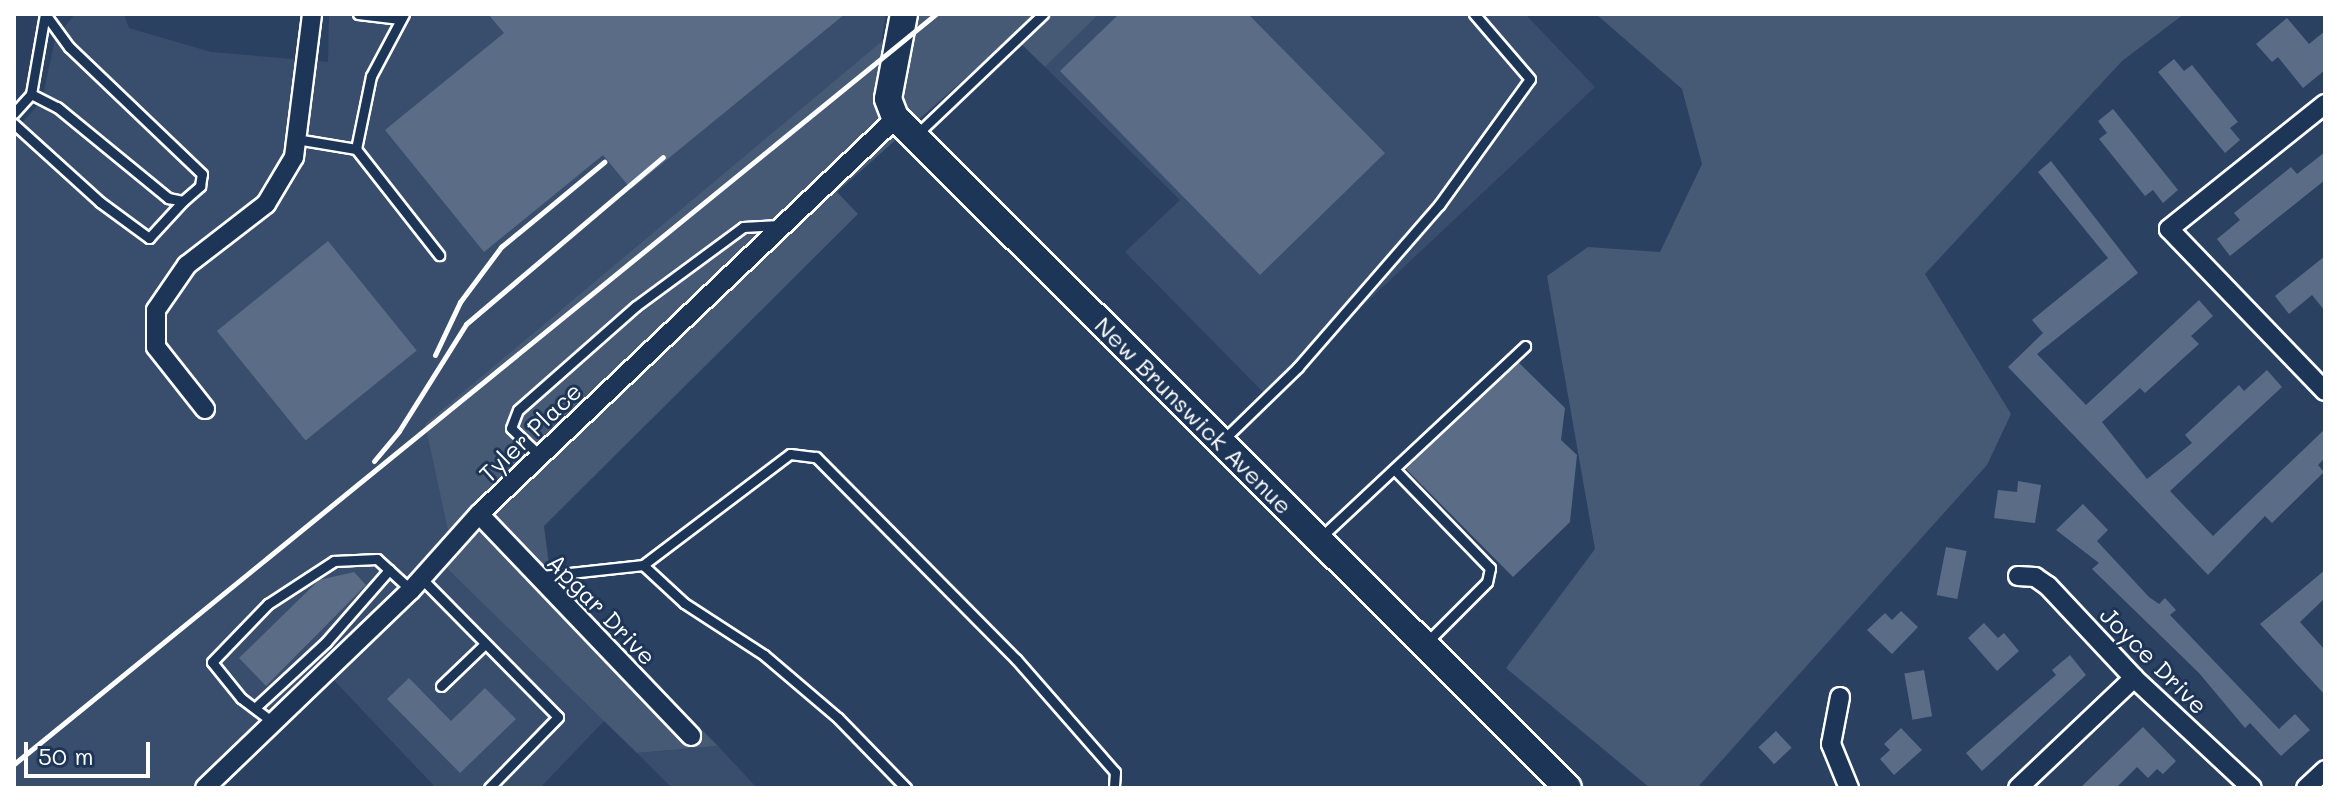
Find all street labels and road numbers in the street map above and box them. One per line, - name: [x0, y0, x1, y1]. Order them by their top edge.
- street label: New Brunswick Avenue: [1089, 310, 1299, 520]
- street label: Tyler Place: [473, 376, 587, 488]
- street label: Apgar Drive: [542, 547, 662, 671]
- street label: Joyce Drive: [2094, 600, 2214, 720]

